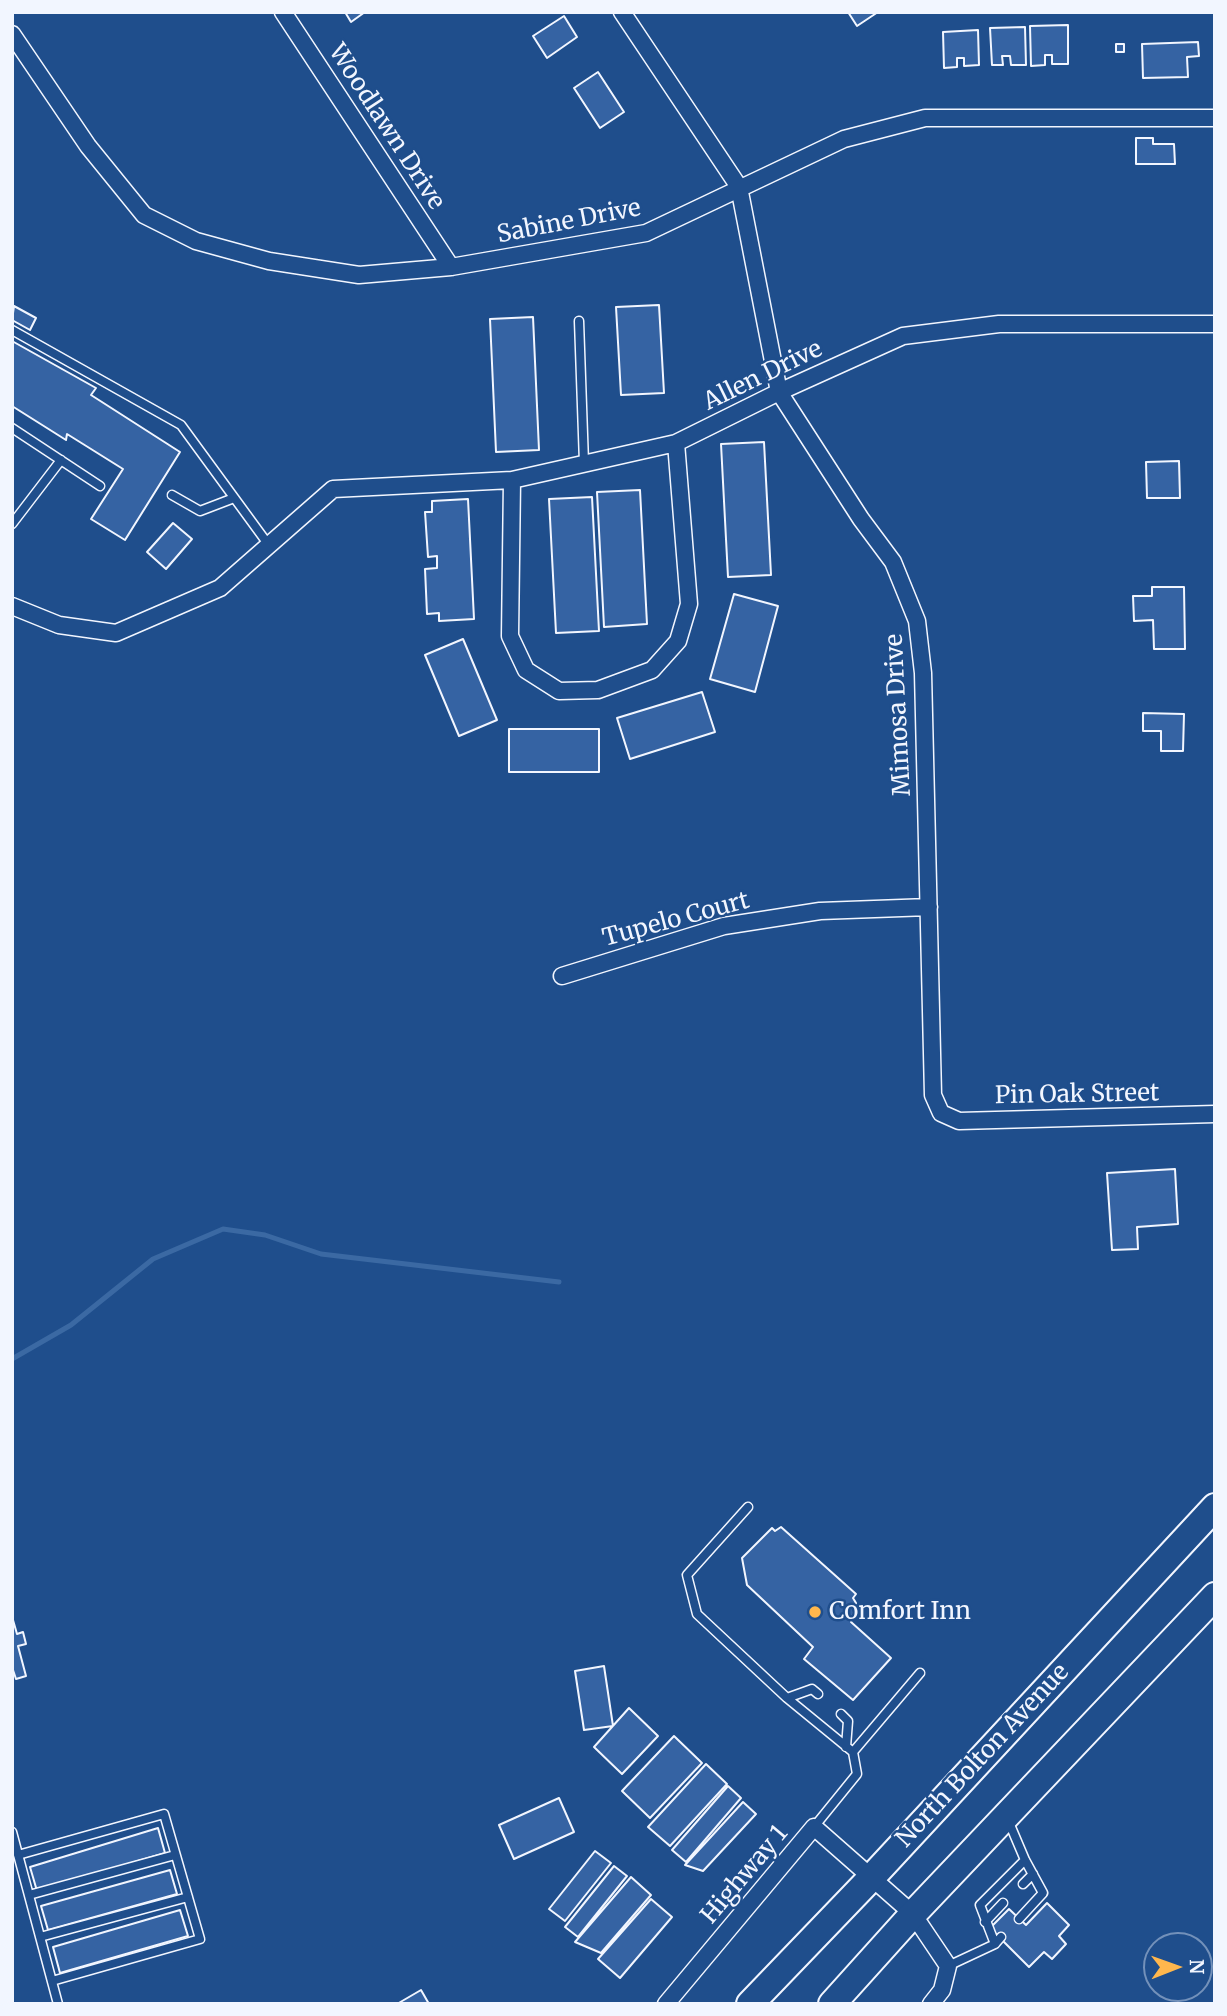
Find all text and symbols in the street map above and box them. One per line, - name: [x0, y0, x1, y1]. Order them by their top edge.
- street label: Woodlawn Drive: [322, 39, 450, 215]
- street label: Sabine Drive: [495, 194, 643, 250]
- street label: Allen Drive: [699, 335, 827, 417]
- street label: Mimosa Drive: [880, 633, 918, 797]
- street label: Tupelo Court: [599, 887, 753, 953]
- street label: Pin Oak Street: [995, 1079, 1159, 1111]
- place label: Comfort Inn: [829, 1598, 971, 1626]
- marker: Comfort Inn: [807, 1604, 823, 1620]
- street label: North Bolton Avenue: [891, 1658, 1075, 1854]
- street label: Highway 1: [696, 1820, 794, 1930]
- north arrow: [1143, 1932, 1213, 2002]
- text: N: [1185, 1959, 1209, 1974]

